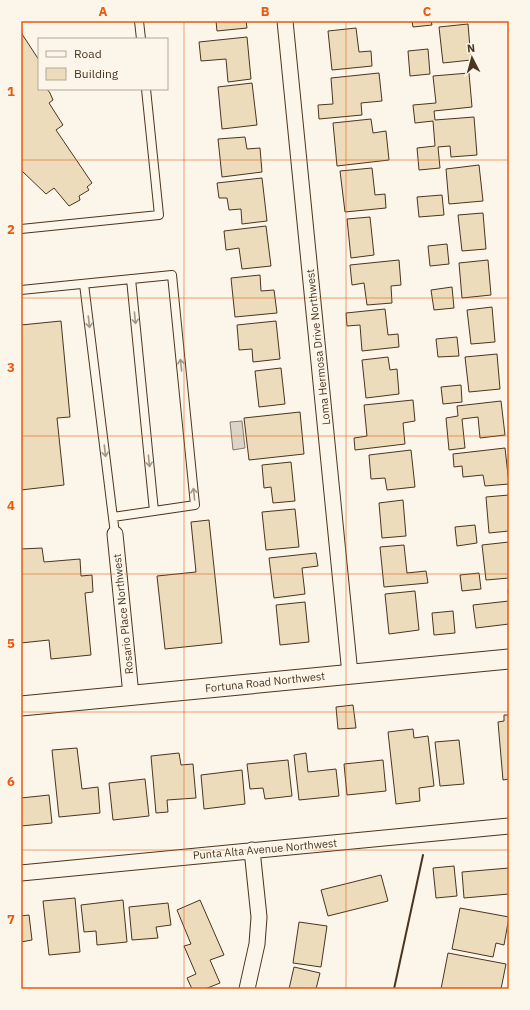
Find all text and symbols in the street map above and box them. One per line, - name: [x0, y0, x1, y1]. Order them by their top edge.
- text: A: [99, 3, 108, 20]
- text: B: [261, 3, 270, 20]
- text: C: [423, 3, 432, 20]
- legend: [38, 38, 168, 90]
- north arrow: [452, 38, 492, 78]
- text: N: [466, 41, 476, 55]
- text: Road: [74, 46, 102, 61]
- text: Building: [74, 66, 119, 81]
- text: 1: [7, 83, 15, 100]
- text: 2: [7, 221, 15, 238]
- street label: Loma Hermosa Drive Northwest: [303, 268, 333, 426]
- one-way arrow: [131, 311, 138, 324]
- one-way arrow: [85, 315, 93, 328]
- text: 3: [7, 359, 15, 376]
- one-way arrow: [178, 359, 185, 372]
- one-way arrow: [101, 444, 109, 457]
- one-way arrow: [145, 454, 153, 467]
- one-way arrow: [191, 488, 198, 501]
- text: 4: [7, 497, 15, 514]
- street label: Rosario Place Northwest: [110, 553, 136, 675]
- text: 5: [7, 635, 15, 652]
- street label: Fortuna Road Northwest: [204, 669, 326, 695]
- text: 6: [7, 773, 15, 790]
- street label: Punta Alta Avenue Northwest: [192, 836, 338, 862]
- text: 7: [7, 911, 15, 928]

